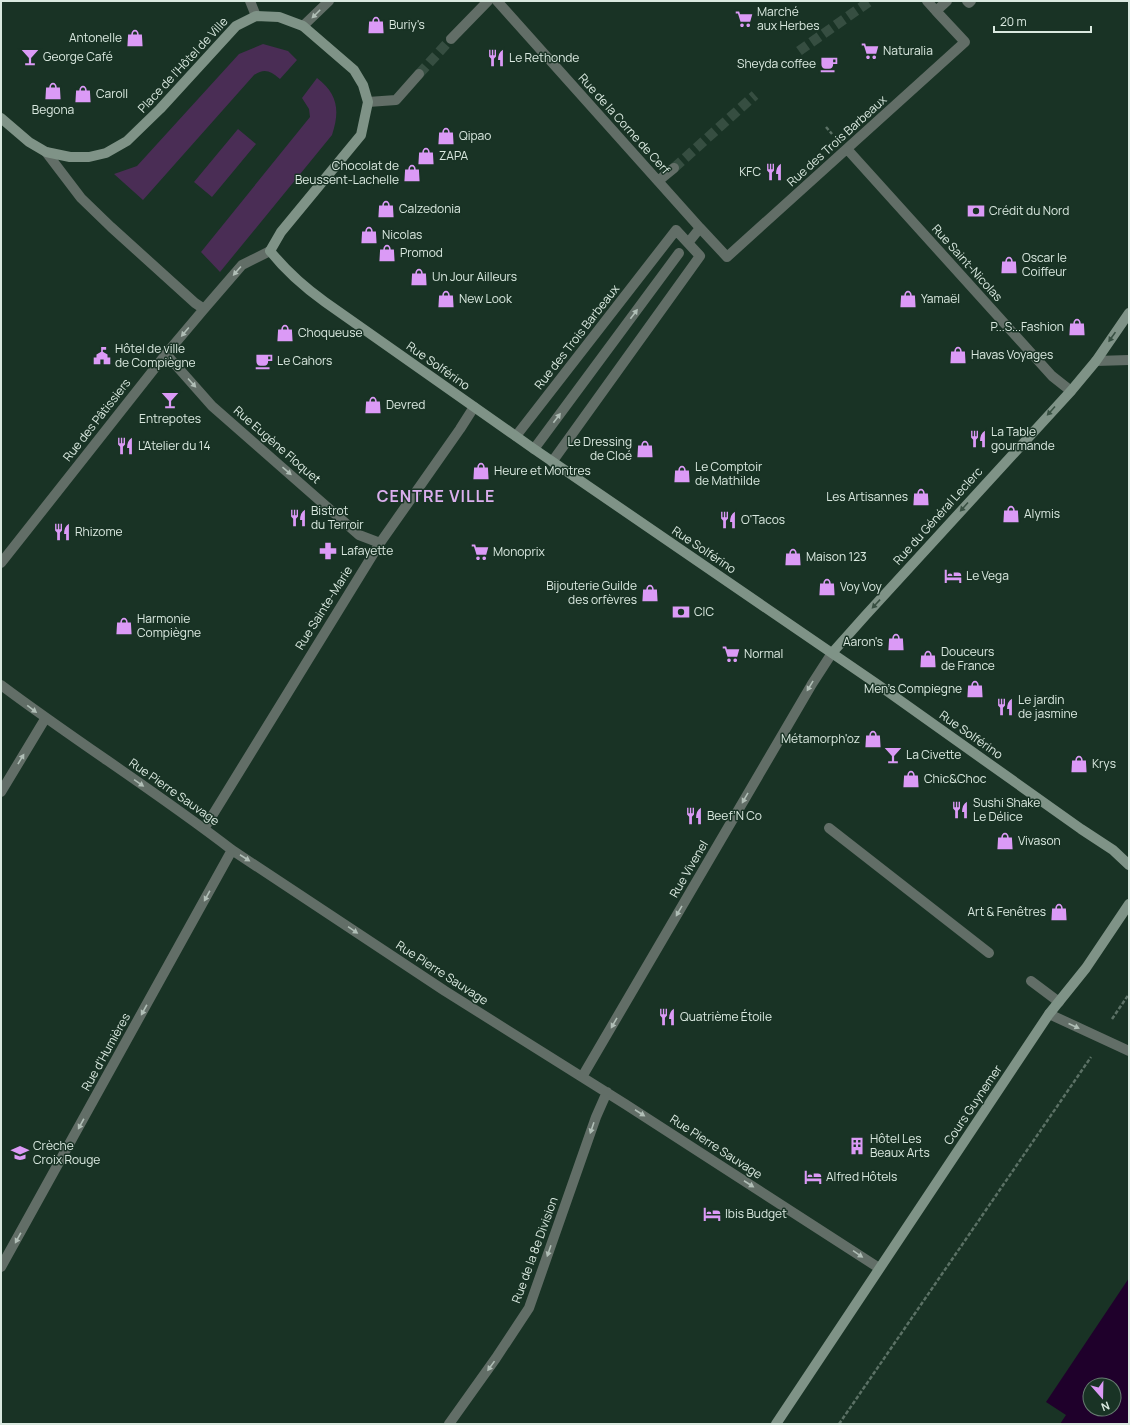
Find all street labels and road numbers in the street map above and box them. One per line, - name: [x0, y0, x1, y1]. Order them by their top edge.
- street label: Place de l'Hôtel de Ville: [134, 13, 232, 116]
- street label: Rue de la Corne de Cerf: [575, 70, 675, 178]
- street label: Rue des Trois Barbeaux: [783, 91, 891, 190]
- street label: Rue Saint-Nicolas: [928, 220, 1007, 305]
- street label: Rue des Trois Barbeaux: [530, 280, 623, 393]
- street label: Rue Solférino: [403, 337, 473, 394]
- street label: Rue des Pâtissiers: [59, 375, 134, 465]
- street label: Rue Eugène Floquet: [230, 402, 325, 487]
- street label: Rue du Général Leclerc: [889, 463, 986, 568]
- street label: Rue Solférino: [669, 522, 740, 577]
- street label: Rue Sainte-Marie: [291, 563, 356, 653]
- street label: Rue Solférino: [936, 706, 1006, 763]
- street label: Rue Pierre Sauvage: [126, 754, 223, 829]
- street label: Rue Vivenel: [665, 837, 712, 901]
- street label: Rue Pierre Sauvage: [393, 936, 492, 1009]
- street label: Rue d'Humières: [77, 1010, 134, 1094]
- street label: Cours Guynemer: [940, 1061, 1006, 1148]
- street label: Rue Pierre Sauvage: [667, 1110, 766, 1183]
- street label: Rue de la 8e Division: [507, 1194, 562, 1305]

